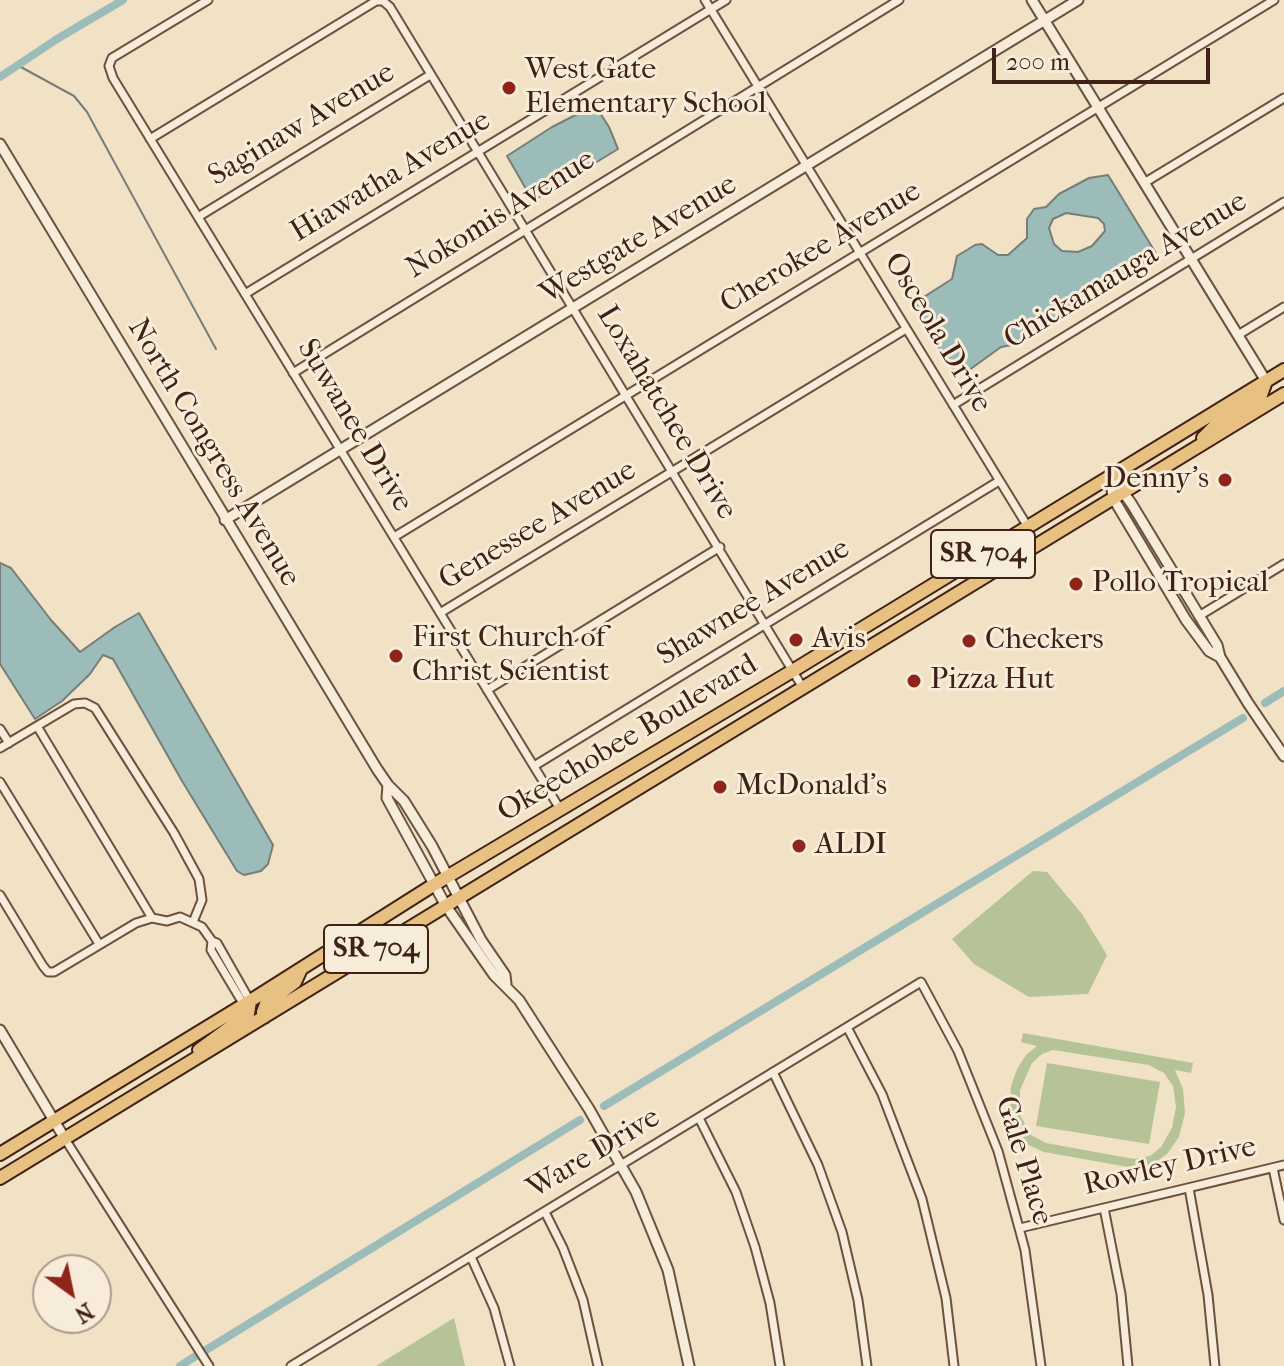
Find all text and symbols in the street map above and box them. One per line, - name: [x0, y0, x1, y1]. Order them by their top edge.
- scale bar: [996, 32, 1214, 82]
- text: 200 m: [1006, 48, 1070, 76]
- place label: West Gate Elementary School: [525, 53, 767, 124]
- street label: Saginaw Avenue: [202, 55, 402, 195]
- marker: West Gate Elementary School: [500, 79, 518, 97]
- street label: Hiawatha Avenue: [285, 103, 497, 251]
- street label: Nokomis Avenue: [400, 143, 602, 287]
- street label: Westgate Avenue: [534, 167, 744, 313]
- street label: Cherokee Avenue: [714, 174, 928, 322]
- street label: Chickamauga Avenue: [998, 184, 1254, 358]
- street label: Osceola Drive: [875, 247, 999, 419]
- street label: Loxahatchee Drive: [588, 300, 744, 526]
- street label: North Congress Avenue: [119, 313, 307, 593]
- street label: Suwanee Drive: [288, 333, 420, 519]
- street label: Genessee Avenue: [433, 453, 643, 599]
- place label: Denny's: [1103, 462, 1209, 498]
- marker: Denny's: [1216, 471, 1234, 489]
- road number: SR 704: [931, 530, 1035, 578]
- street label: Shawnee Avenue: [651, 531, 857, 675]
- place label: Pollo Tropical: [1092, 566, 1269, 602]
- marker: Pollo Tropical: [1067, 575, 1085, 593]
- place label: First Church of Christ Scientist: [412, 621, 610, 692]
- place label: Avis: [812, 622, 866, 658]
- place label: Checkers: [985, 623, 1104, 659]
- marker: Avis: [787, 631, 805, 649]
- marker: Checkers: [960, 632, 978, 650]
- marker: First Church of Christ Scientist: [387, 647, 405, 665]
- street label: Okeechobee Boulevard: [492, 647, 764, 831]
- place label: Pizza Hut: [930, 663, 1055, 699]
- marker: Pizza Hut: [905, 672, 923, 690]
- place label: McDonald's: [736, 769, 887, 805]
- marker: McDonald's: [711, 778, 729, 796]
- place label: ALDI: [815, 828, 887, 864]
- marker: ALDI: [790, 837, 808, 855]
- road number: SR 704: [324, 925, 428, 973]
- street label: Gale Place: [986, 1092, 1060, 1230]
- street label: Ware Drive: [521, 1100, 667, 1208]
- street label: Rowley Drive: [1080, 1130, 1260, 1204]
- north arrow: [32, 1254, 112, 1334]
- text: N: [70, 1297, 98, 1328]

